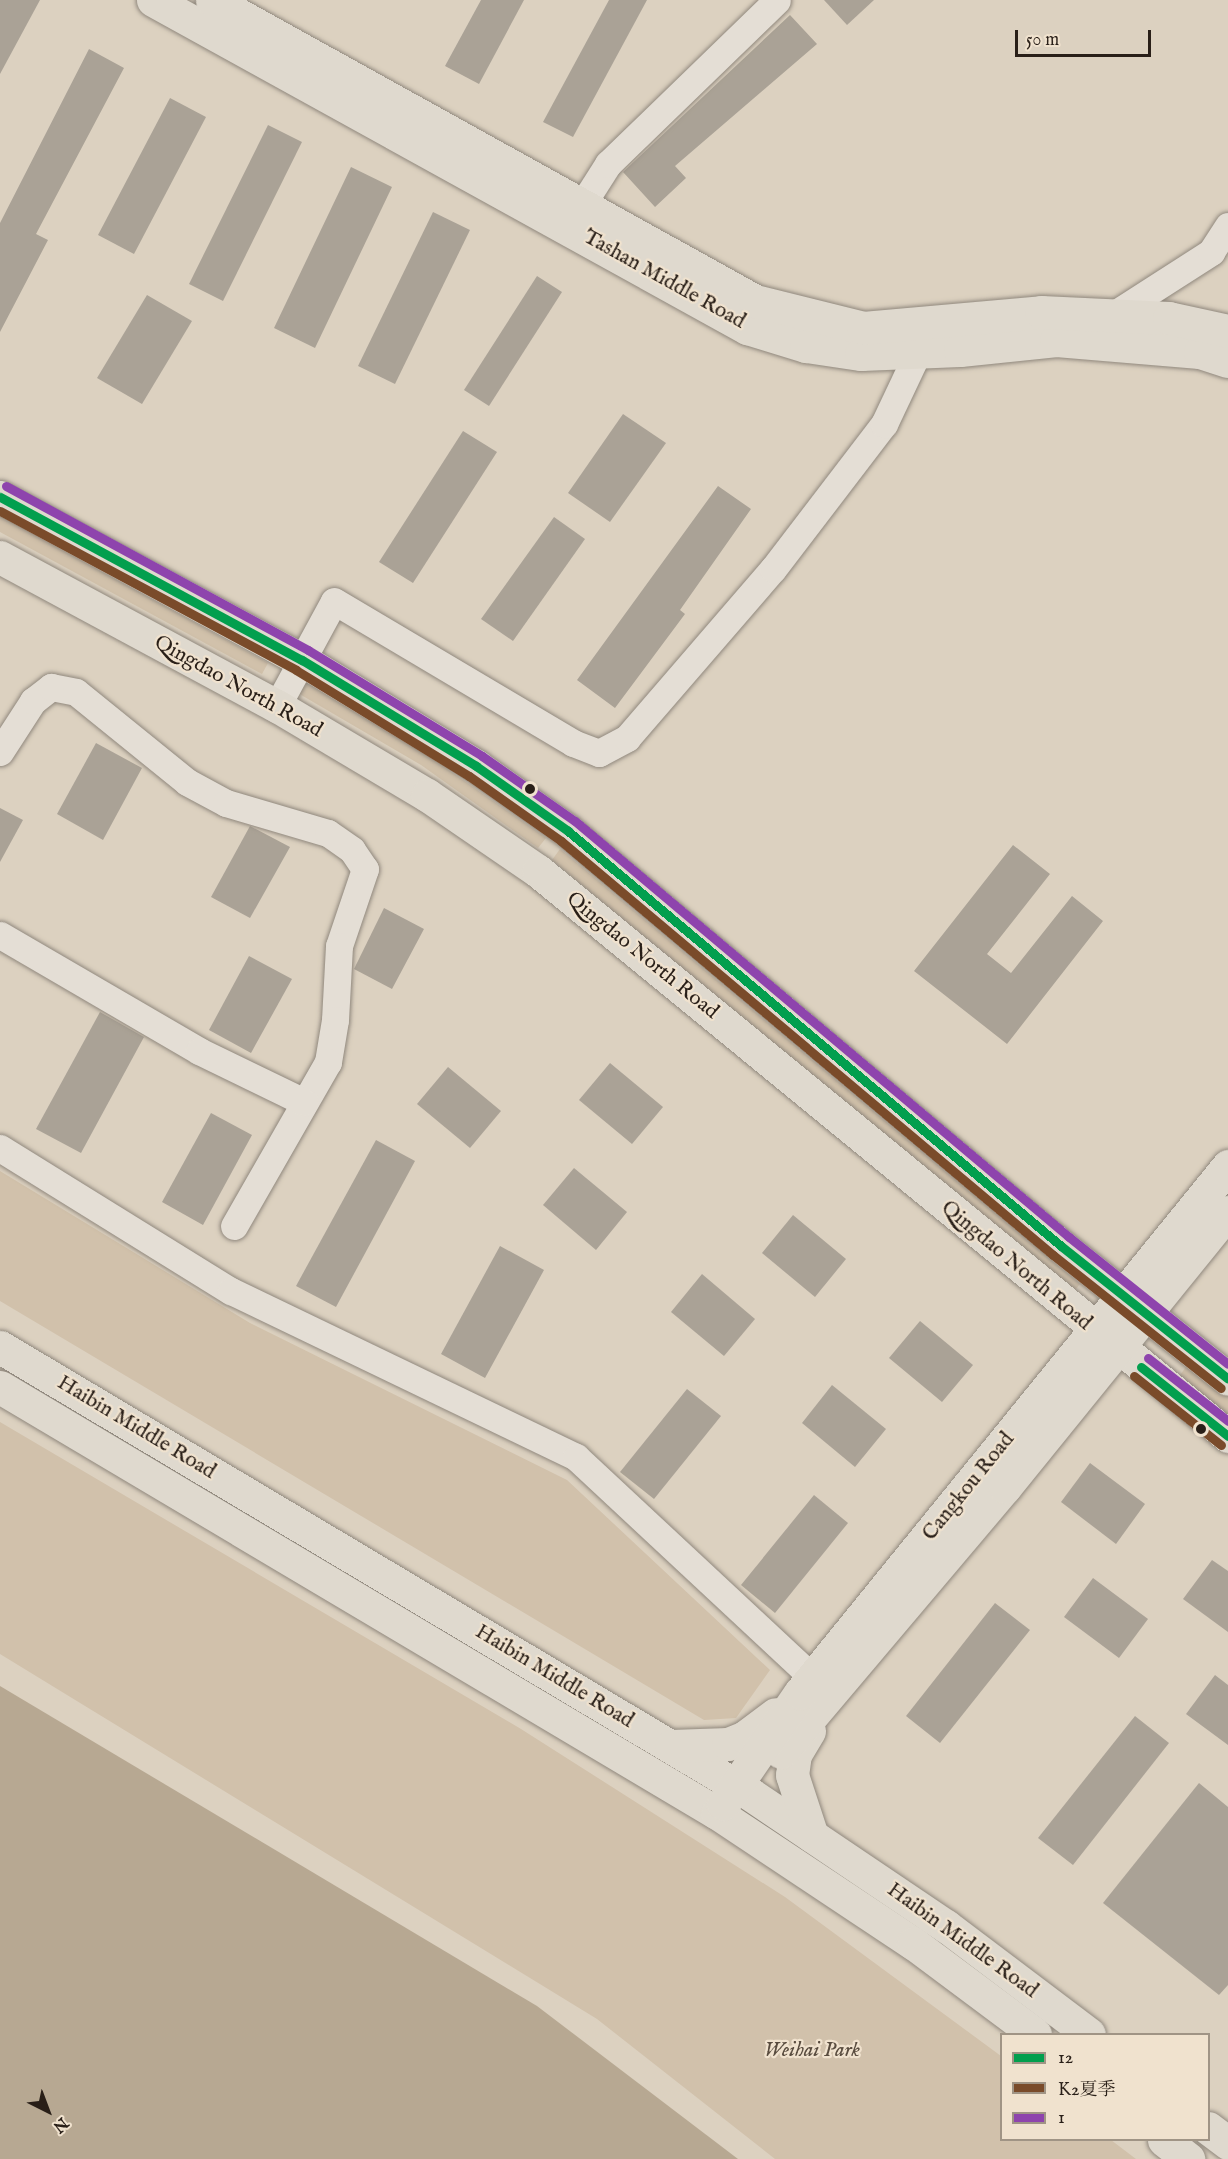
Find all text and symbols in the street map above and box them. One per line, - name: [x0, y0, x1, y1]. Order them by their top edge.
- scale bar: [1018, 18, 1154, 56]
- text: 50 m: [1026, 29, 1059, 52]
- street label: Tashan Middle Road: [579, 225, 749, 335]
- street label: Qingdao North Road: [149, 630, 327, 744]
- unlabelled marker: [524, 783, 536, 795]
- street label: Qingdao North Road: [561, 887, 723, 1025]
- street label: Qingdao North Road: [936, 1196, 1096, 1336]
- street label: Haibin Middle Road: [52, 1371, 220, 1485]
- unlabelled marker: [1195, 1423, 1207, 1435]
- street label: Cangkou Road: [918, 1428, 1020, 1546]
- street label: Haibin Middle Road: [470, 1620, 638, 1734]
- street label: Haibin Middle Road: [882, 1878, 1042, 2004]
- legend: [1000, 2033, 1210, 2141]
- park label: Weihai Park: [764, 2038, 860, 2064]
- text: 12: [1058, 2047, 1073, 2070]
- text: K2夏季: [1058, 2079, 1115, 2102]
- north arrow: [18, 2081, 78, 2141]
- text: 1: [1058, 2107, 1065, 2130]
- text: N: [48, 2112, 72, 2136]

